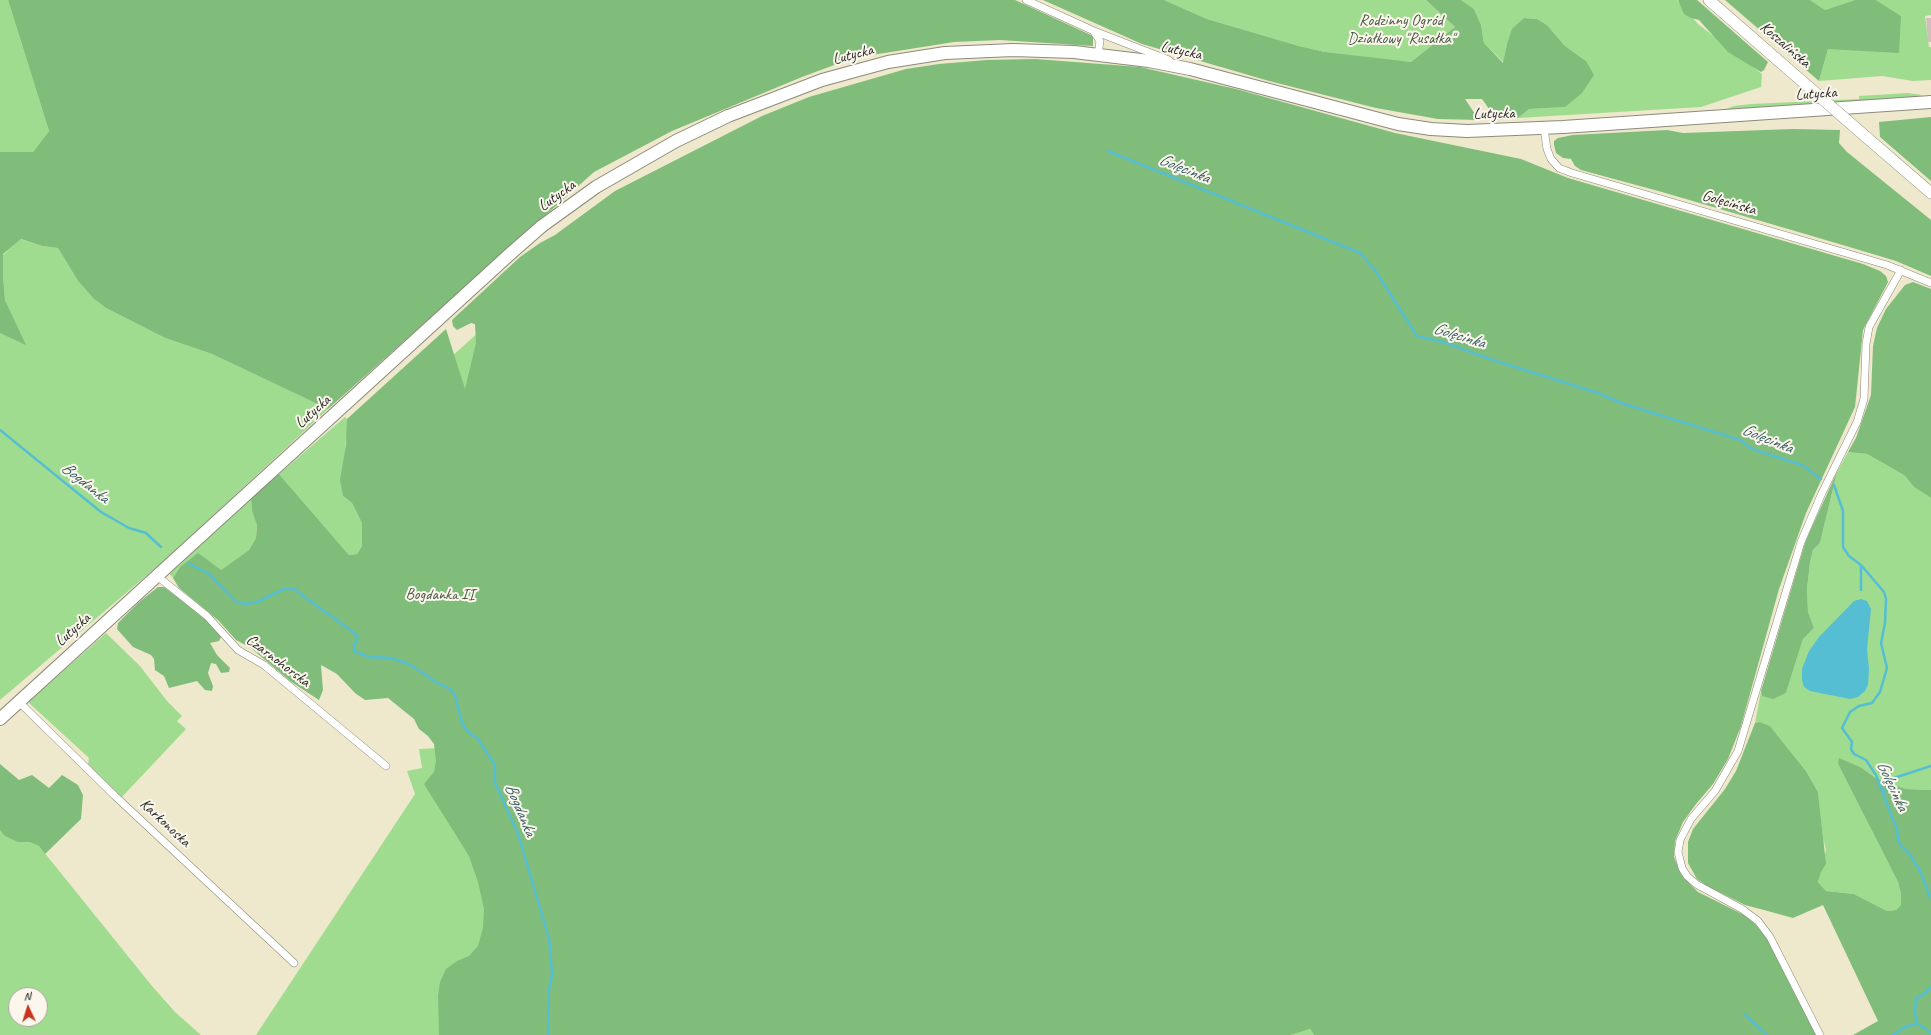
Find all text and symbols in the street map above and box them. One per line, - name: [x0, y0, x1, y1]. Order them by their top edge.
- park label: Rodzinny Ogród Działkowy "Rusałka": [1347, 11, 1455, 49]
- street label: Koszalińska: [1756, 18, 1814, 72]
- street label: Lutycka: [1159, 37, 1203, 65]
- street label: Lutycka: [831, 40, 875, 70]
- street label: Lutycka: [1795, 83, 1837, 105]
- street label: Lutycka: [1473, 104, 1515, 124]
- water label: Golęcinka: [1156, 150, 1212, 188]
- street label: Lutycka: [535, 176, 579, 216]
- street label: Golęcińska: [1700, 186, 1758, 220]
- water label: Golęcinka: [1431, 319, 1487, 353]
- street label: Lutycka: [291, 391, 335, 433]
- water label: Golęcinka: [1739, 420, 1795, 458]
- water label: Bogdanka: [57, 458, 113, 508]
- park label: Bogdanka II: [406, 585, 474, 605]
- street label: Lutycka: [51, 609, 95, 651]
- street label: Czarnohorska: [242, 631, 314, 691]
- water label: Golęcinka: [1872, 758, 1912, 814]
- water label: Bogdanka: [500, 781, 540, 839]
- street label: Karkonoska: [136, 795, 194, 851]
- north arrow: [8, 987, 48, 1027]
- text: N: [23, 989, 31, 1003]

